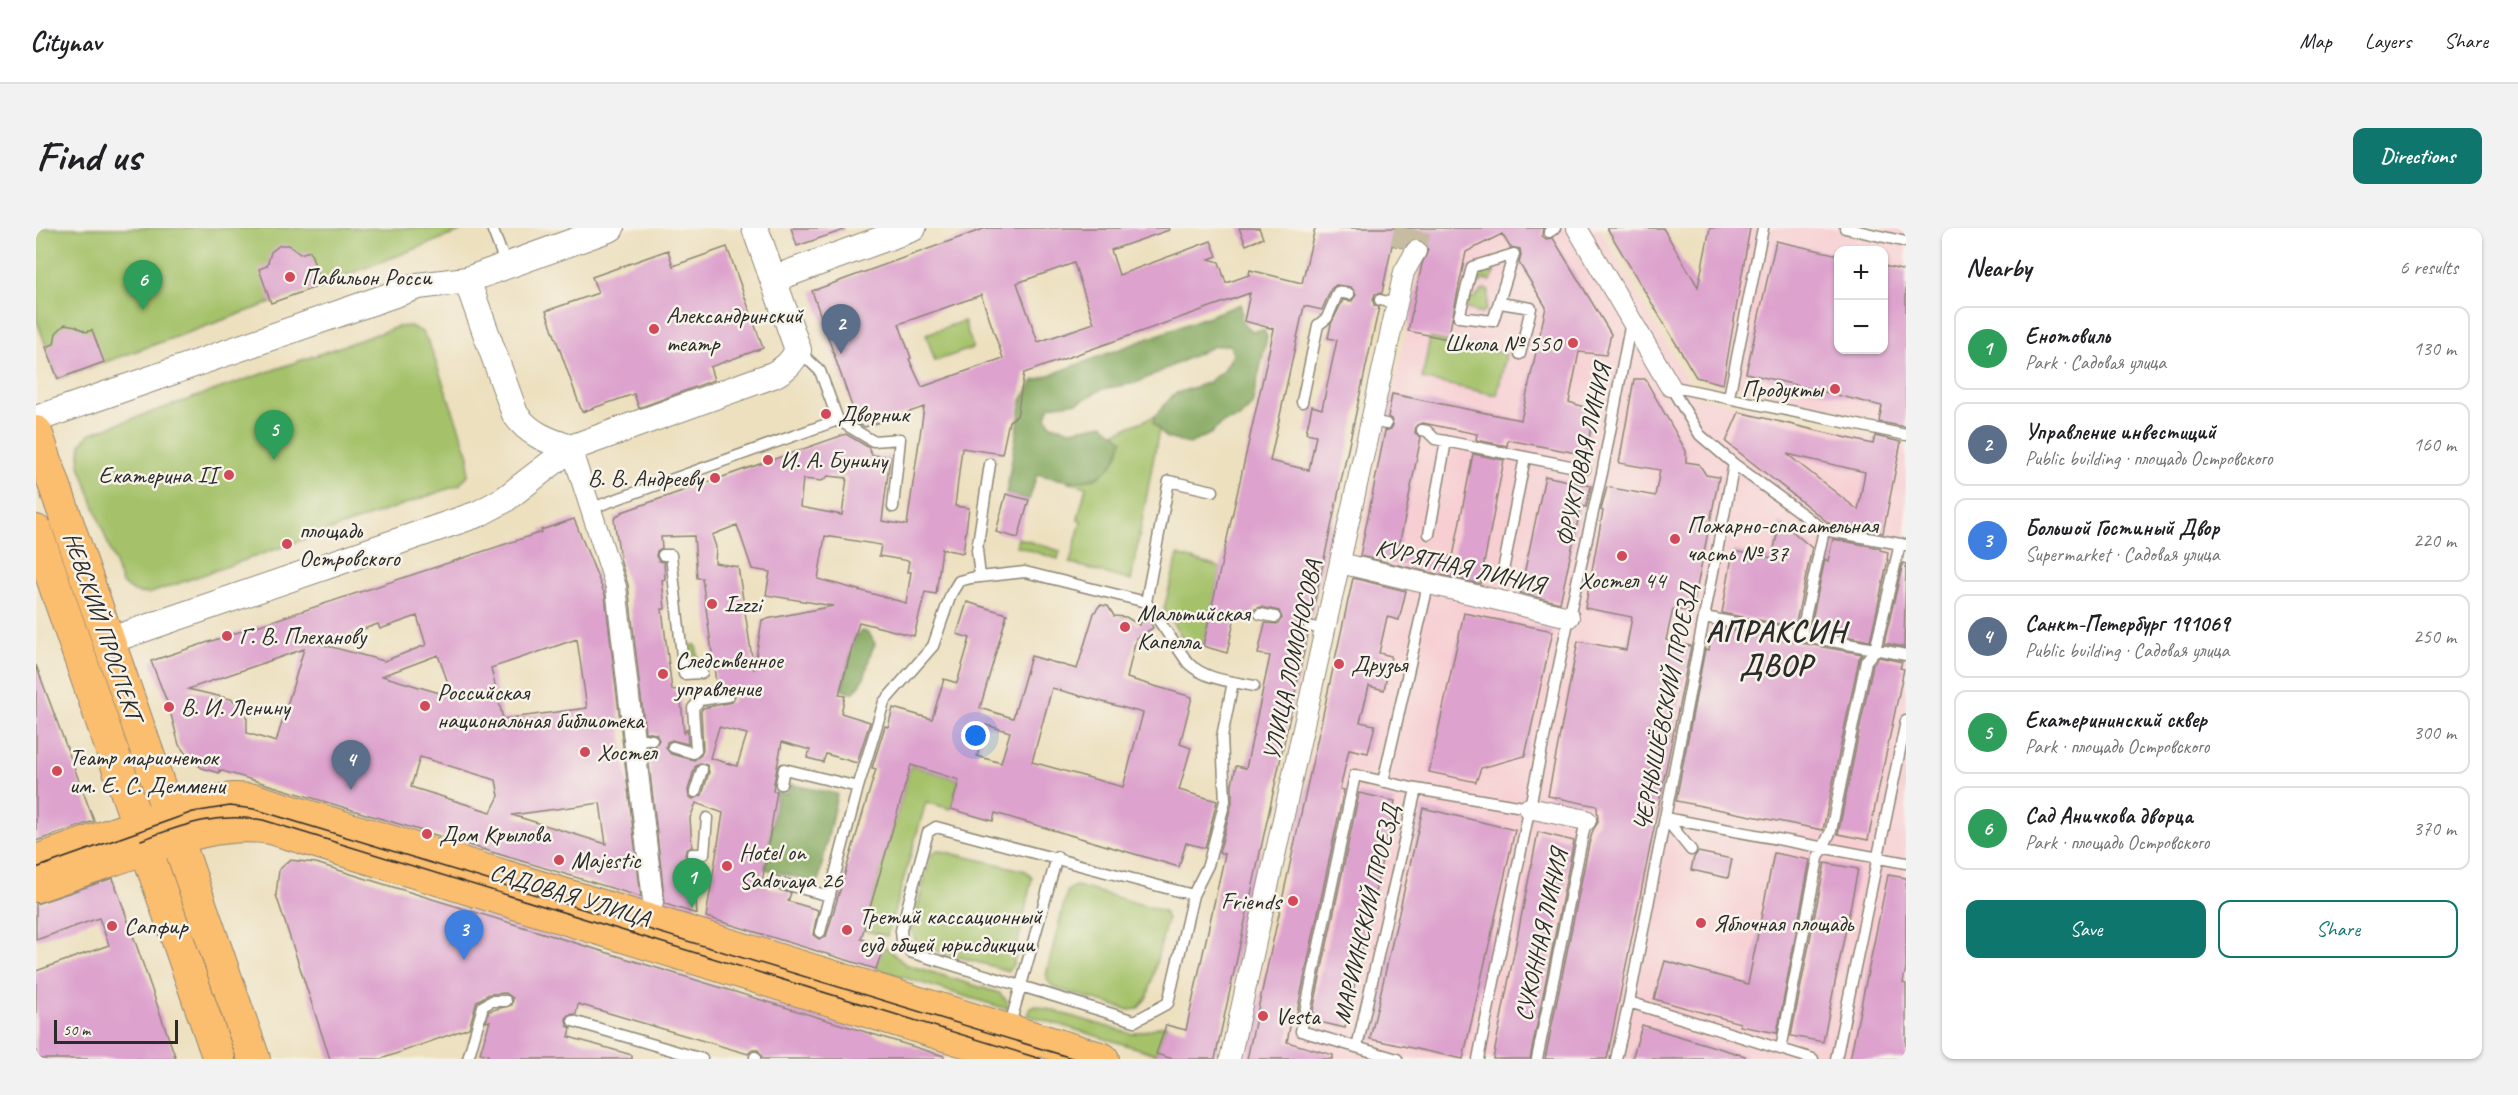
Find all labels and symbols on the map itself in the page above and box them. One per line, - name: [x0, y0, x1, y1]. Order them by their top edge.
- pin: 6: [124, 260, 162, 310]
- place label: Павильон Росси: [302, 262, 433, 292]
- marker: Павильон Росси: [283, 270, 297, 284]
- place label: Александринский театр: [666, 300, 805, 358]
- pin: 2: [822, 304, 860, 354]
- marker: Александринский театр: [647, 322, 661, 336]
- place label: Школа № 550: [1444, 328, 1563, 358]
- marker: Школа № 550: [1566, 336, 1580, 350]
- street label: ФРУКТОВАЯ ЛИНИЯ: [1549, 357, 1618, 549]
- place label: Продукты: [1741, 374, 1825, 404]
- marker: Продукты: [1828, 382, 1842, 396]
- place label: Дворник: [838, 399, 911, 429]
- marker: Дворник: [819, 407, 833, 421]
- pin: 5: [254, 410, 294, 460]
- place label: И. А. Бунину: [780, 445, 889, 475]
- marker: И. А. Бунину: [761, 453, 775, 467]
- place label: Екатерина II: [99, 460, 222, 490]
- place label: В. В. Андрееву: [588, 463, 705, 493]
- marker: Екатерина II: [222, 468, 236, 482]
- marker: В. В. Андрееву: [708, 471, 722, 485]
- place label: Пожарно-спасательная часть № 37: [1687, 510, 1879, 568]
- place label: площадь Островского: [299, 515, 401, 573]
- street label: НЕВСКИЙ ПРОСПЕКТ: [57, 528, 151, 730]
- street label: КУРЯТНАЯ ЛИНИЯ: [1373, 532, 1551, 601]
- marker: Пожарно-спасательная часть № 37: [1668, 532, 1682, 546]
- marker: площадь Островского: [280, 537, 294, 551]
- marker: Хостел 44: [1615, 549, 1629, 563]
- street label: УЛИЦА ЛОМОНОСОВА: [1256, 556, 1328, 763]
- place label: Хостел 44: [1579, 565, 1668, 595]
- street label: ЧЕРНЫШЁВСКИЙ ПРОЕЗД: [1626, 578, 1704, 833]
- place label: Izzzi: [724, 589, 764, 619]
- marker: Izzzi: [705, 597, 719, 611]
- place label: Мальтийская Капелла: [1137, 598, 1251, 656]
- district label: АПРАКСИН ДВОР: [1706, 612, 1850, 684]
- marker: Мальтийская Капелла: [1118, 620, 1132, 634]
- place label: Г. В. Плеханову: [239, 621, 368, 651]
- marker: Г. В. Плеханову: [220, 629, 234, 643]
- place label: Следственное управление: [673, 645, 785, 703]
- place label: Друзья: [1351, 649, 1409, 679]
- marker: Друзья: [1332, 657, 1346, 671]
- marker: Следственное управление: [656, 667, 670, 681]
- place label: Российская национальная библиотека: [437, 677, 645, 735]
- place label: В. И. Ленину: [181, 692, 292, 722]
- marker: Российская национальная библиотека: [418, 699, 432, 713]
- marker: В. И. Ленину: [162, 700, 176, 714]
- your location: [961, 721, 990, 750]
- place label: Хостел: [597, 737, 659, 767]
- pin: 4: [332, 740, 370, 790]
- place label: Театр марионеток им. Е. С. Деммени: [69, 742, 227, 800]
- marker: Хостел: [578, 745, 592, 759]
- marker: Театр марионеток им. Е. С. Деммени: [50, 764, 64, 778]
- street label: МАРИИНСКИЙ ПРОЕЗД: [1326, 799, 1406, 1026]
- place label: Дом Крылова: [439, 819, 551, 849]
- marker: Дом Крылова: [420, 827, 434, 841]
- place label: Hotel on Sadovaya 26: [739, 837, 844, 895]
- street label: СУКОННАЯ ЛИНИЯ: [1508, 843, 1575, 1024]
- place label: Majestic: [571, 845, 642, 875]
- marker: Majestic: [552, 853, 566, 867]
- street label: САДОВАЯ УЛИЦА: [486, 856, 654, 934]
- pin: 1: [672, 858, 712, 908]
- marker: Hotel on Sadovaya 26: [720, 859, 734, 873]
- place label: Friends: [1221, 886, 1284, 916]
- marker: Friends: [1286, 894, 1300, 908]
- place label: Третий кассационный суд общей юрисдикции: [859, 901, 1044, 959]
- place label: Яблочная площадь: [1713, 908, 1855, 938]
- pin: 3: [444, 910, 484, 960]
- place label: Сапфир: [124, 911, 189, 941]
- marker: Яблочная площадь: [1694, 916, 1708, 930]
- marker: Сапфир: [105, 919, 119, 933]
- marker: Третий кассационный суд общей юрисдикции: [840, 923, 854, 937]
- place label: Vesta: [1275, 1001, 1321, 1031]
- marker: Vesta: [1256, 1009, 1270, 1023]
- scale bar: [54, 1017, 178, 1044]

